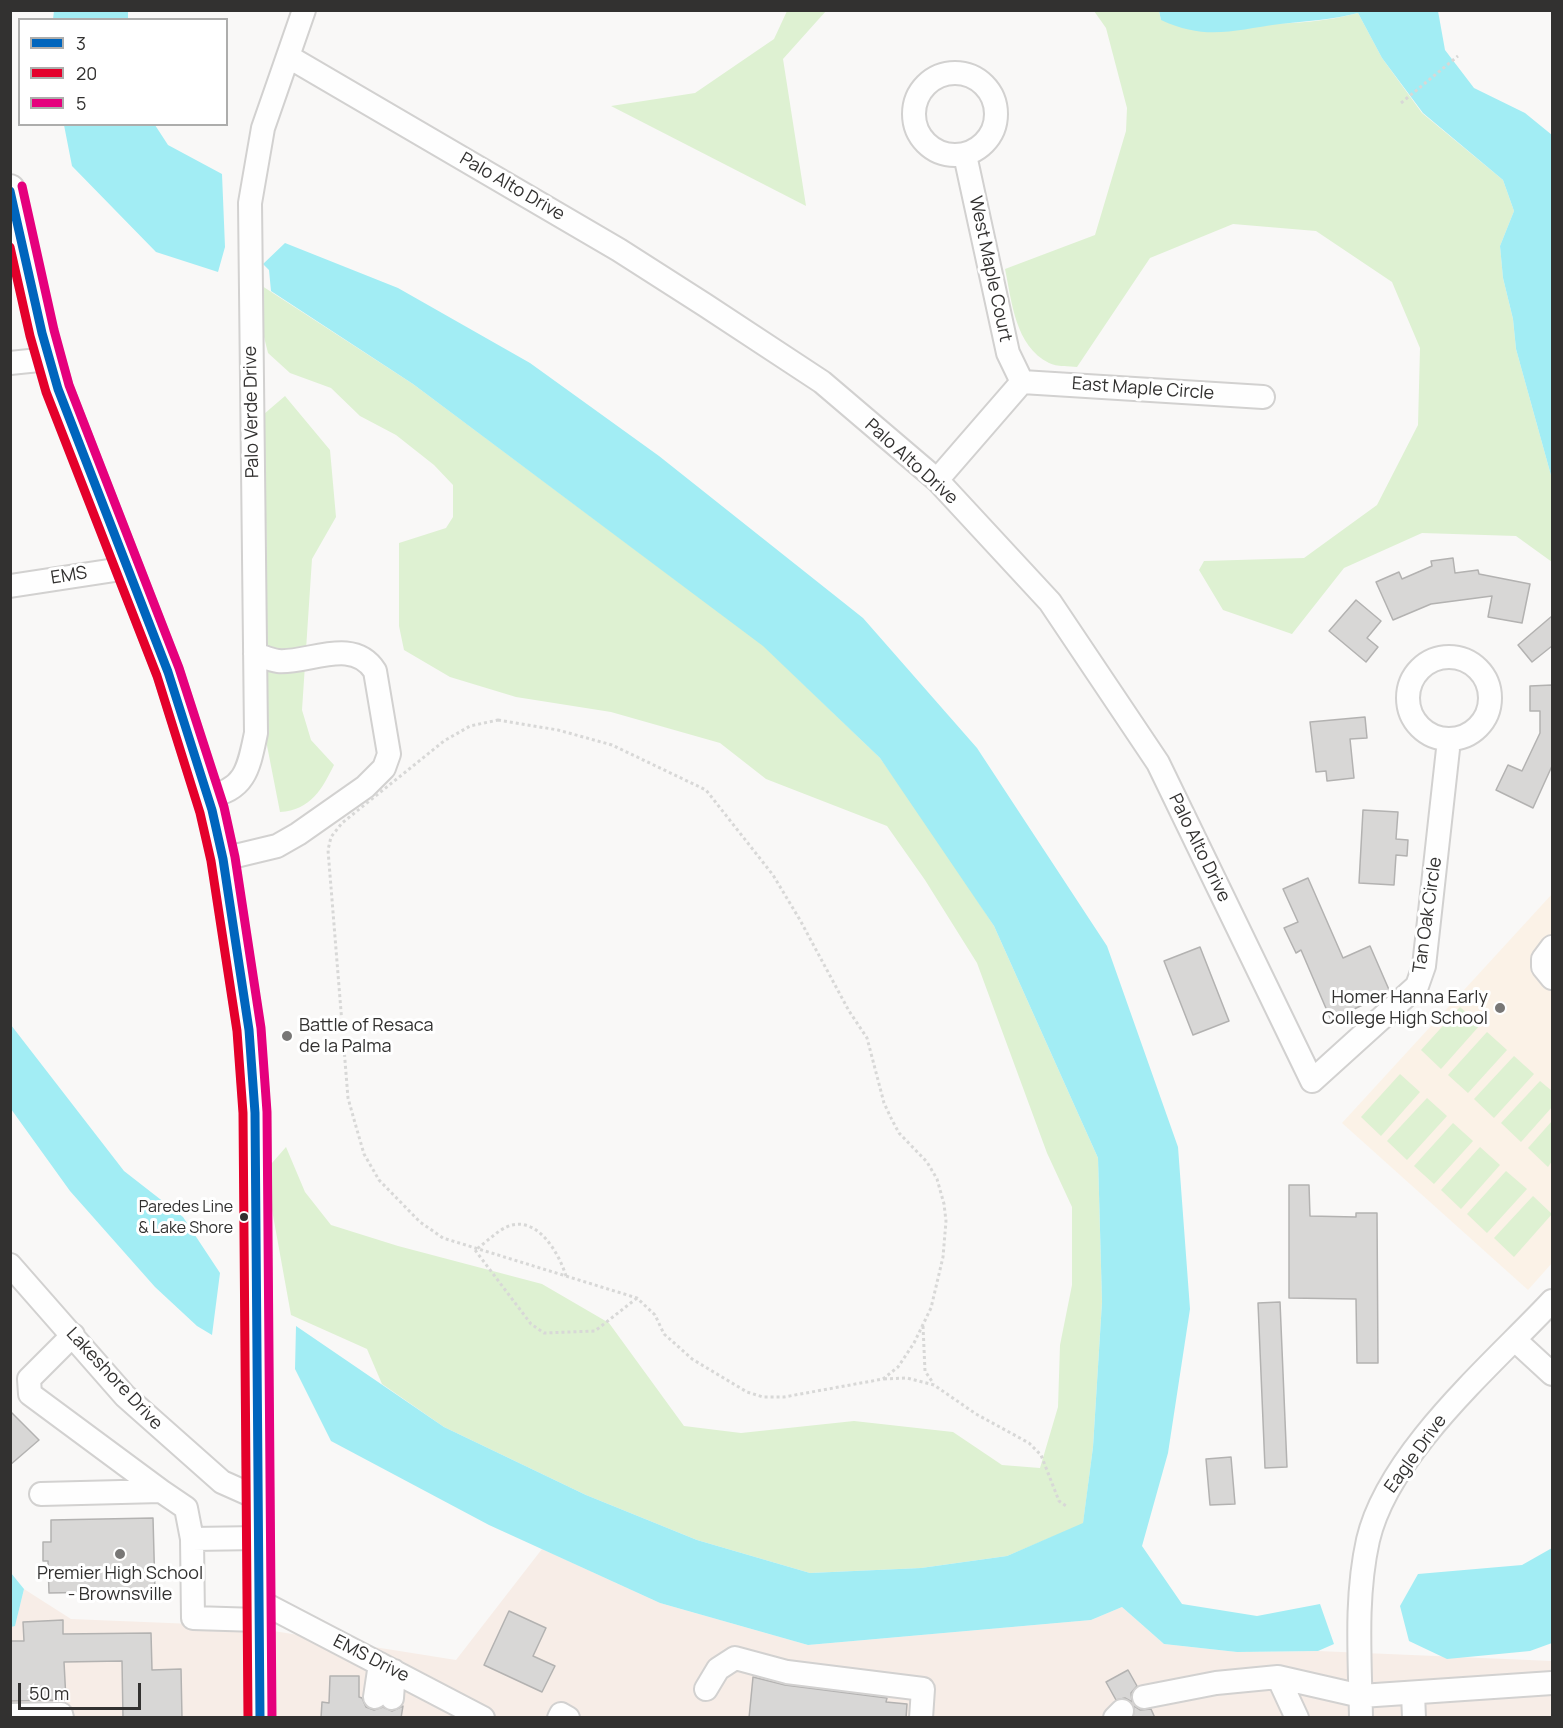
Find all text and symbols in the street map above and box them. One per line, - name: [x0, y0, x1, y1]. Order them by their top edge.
- legend: [18, 18, 228, 126]
- text: 3: [76, 31, 86, 55]
- text: 20: [76, 61, 97, 85]
- text: 5: [76, 91, 86, 115]
- street label: Palo Alto Drive: [456, 148, 568, 226]
- street label: West Maple Court: [964, 194, 1016, 344]
- street label: Palo Verde Drive: [240, 346, 264, 478]
- street label: East Maple Circle: [1071, 373, 1215, 405]
- street label: Palo Alto Drive: [860, 415, 962, 509]
- street label: EMS: [49, 562, 89, 590]
- street label: Palo Alto Drive: [1163, 790, 1235, 906]
- street label: Tan Oak Circle: [1409, 856, 1447, 974]
- place label: Homer Hanna Early College High School: [1322, 987, 1488, 1030]
- marker: Homer Hanna Early College High School: [1493, 1001, 1507, 1015]
- place label: Battle of Resaca de la Palma: [299, 1015, 434, 1058]
- marker: Battle of Resaca de la Palma: [280, 1029, 294, 1043]
- place label: Paredes Line & Lake Shore: [138, 1198, 233, 1236]
- marker: Paredes Line & Lake Shore: [238, 1211, 250, 1223]
- street label: Lakeshore Drive: [61, 1323, 167, 1435]
- street label: Eagle Drive: [1380, 1411, 1452, 1497]
- marker: Premier High School - Brownsville: [113, 1547, 127, 1561]
- place label: Premier High School - Brownsville: [37, 1563, 203, 1606]
- street label: EMS Drive: [329, 1631, 413, 1687]
- scale bar: [21, 1671, 144, 1709]
- text: 50 m: [29, 1681, 69, 1705]

